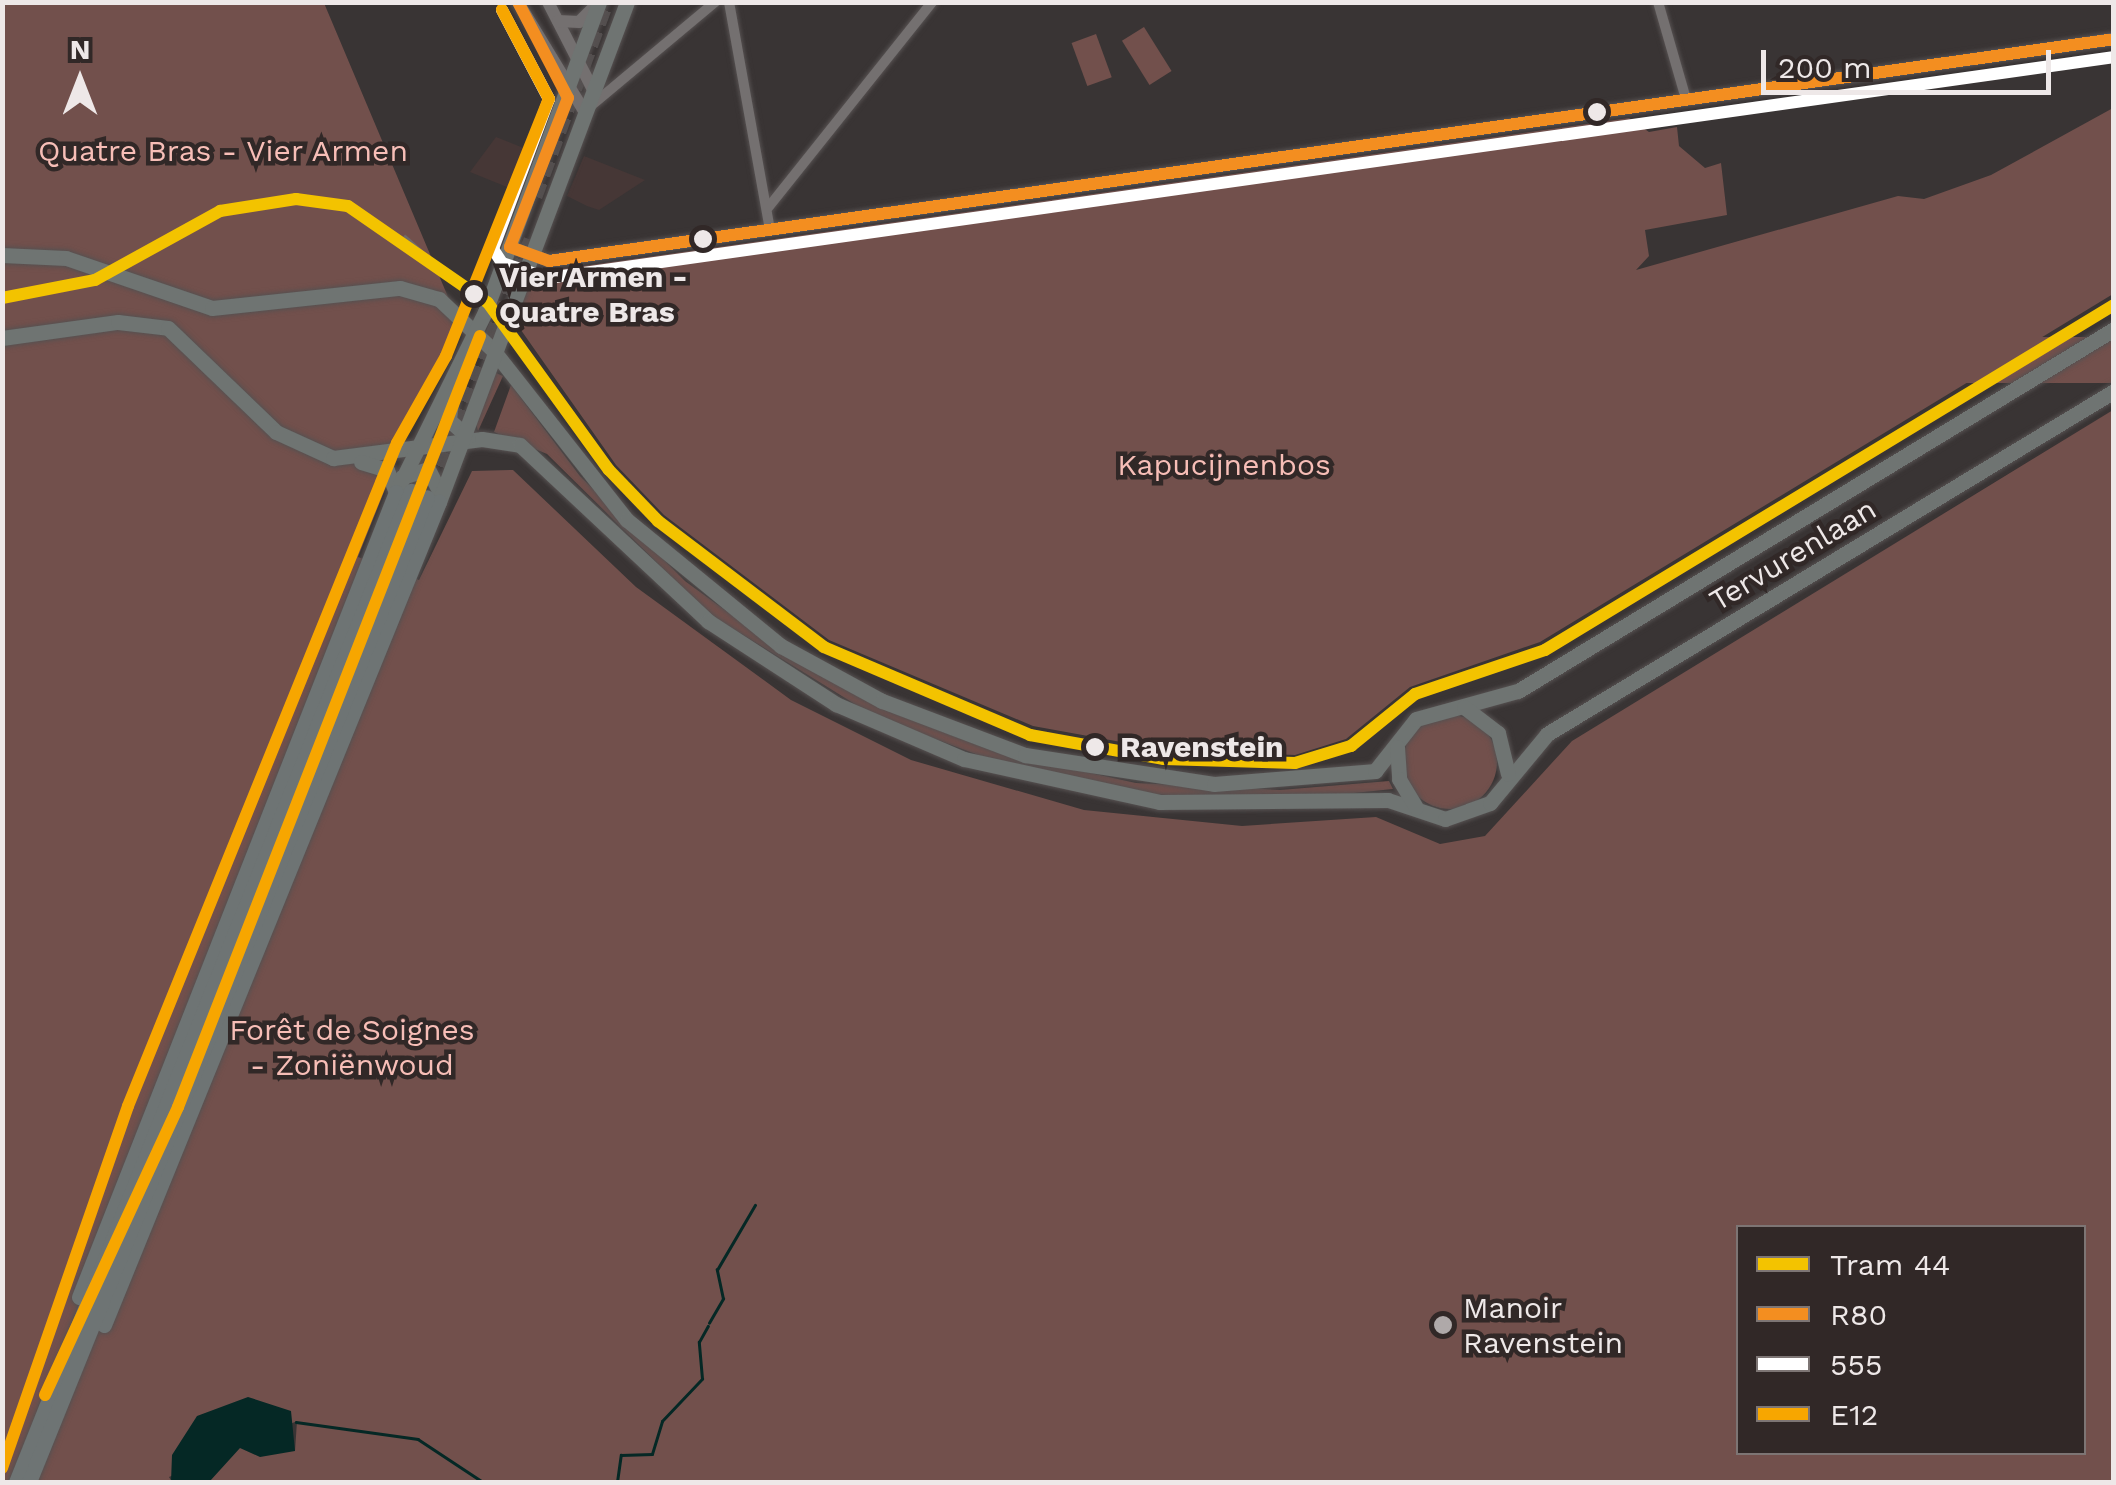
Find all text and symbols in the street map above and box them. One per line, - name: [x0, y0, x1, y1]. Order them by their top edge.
- north arrow: [30, 30, 130, 130]
- scale bar: [1766, 30, 2056, 92]
- text: N: [70, 33, 90, 66]
- text: 200 m: [1778, 50, 1872, 85]
- unlabelled marker: [1587, 102, 1607, 122]
- park label: Quatre Bras - Vier Armen: [37, 133, 409, 169]
- unlabelled marker: [693, 229, 713, 249]
- place label: Vier Armen - Quatre Bras: [499, 259, 689, 330]
- marker: Vier Armen - Quatre Bras: [458, 278, 490, 310]
- park label: Kapucijnenbos: [1117, 447, 1331, 483]
- street label: Tervurenlaan: [1703, 491, 1883, 619]
- place label: Ravenstein: [1120, 729, 1284, 765]
- marker: Ravenstein: [1079, 731, 1111, 763]
- park label: Forêt de Soignes - Zoniënwoud: [229, 1012, 475, 1082]
- legend: [1736, 1225, 2086, 1455]
- text: Tram 44: [1830, 1247, 1950, 1282]
- place label: Manoir Ravenstein: [1463, 1290, 1623, 1360]
- text: R80: [1830, 1297, 1887, 1332]
- marker: Manoir Ravenstein: [1432, 1314, 1454, 1336]
- text: 555: [1830, 1347, 1882, 1382]
- text: E12: [1830, 1397, 1878, 1432]

